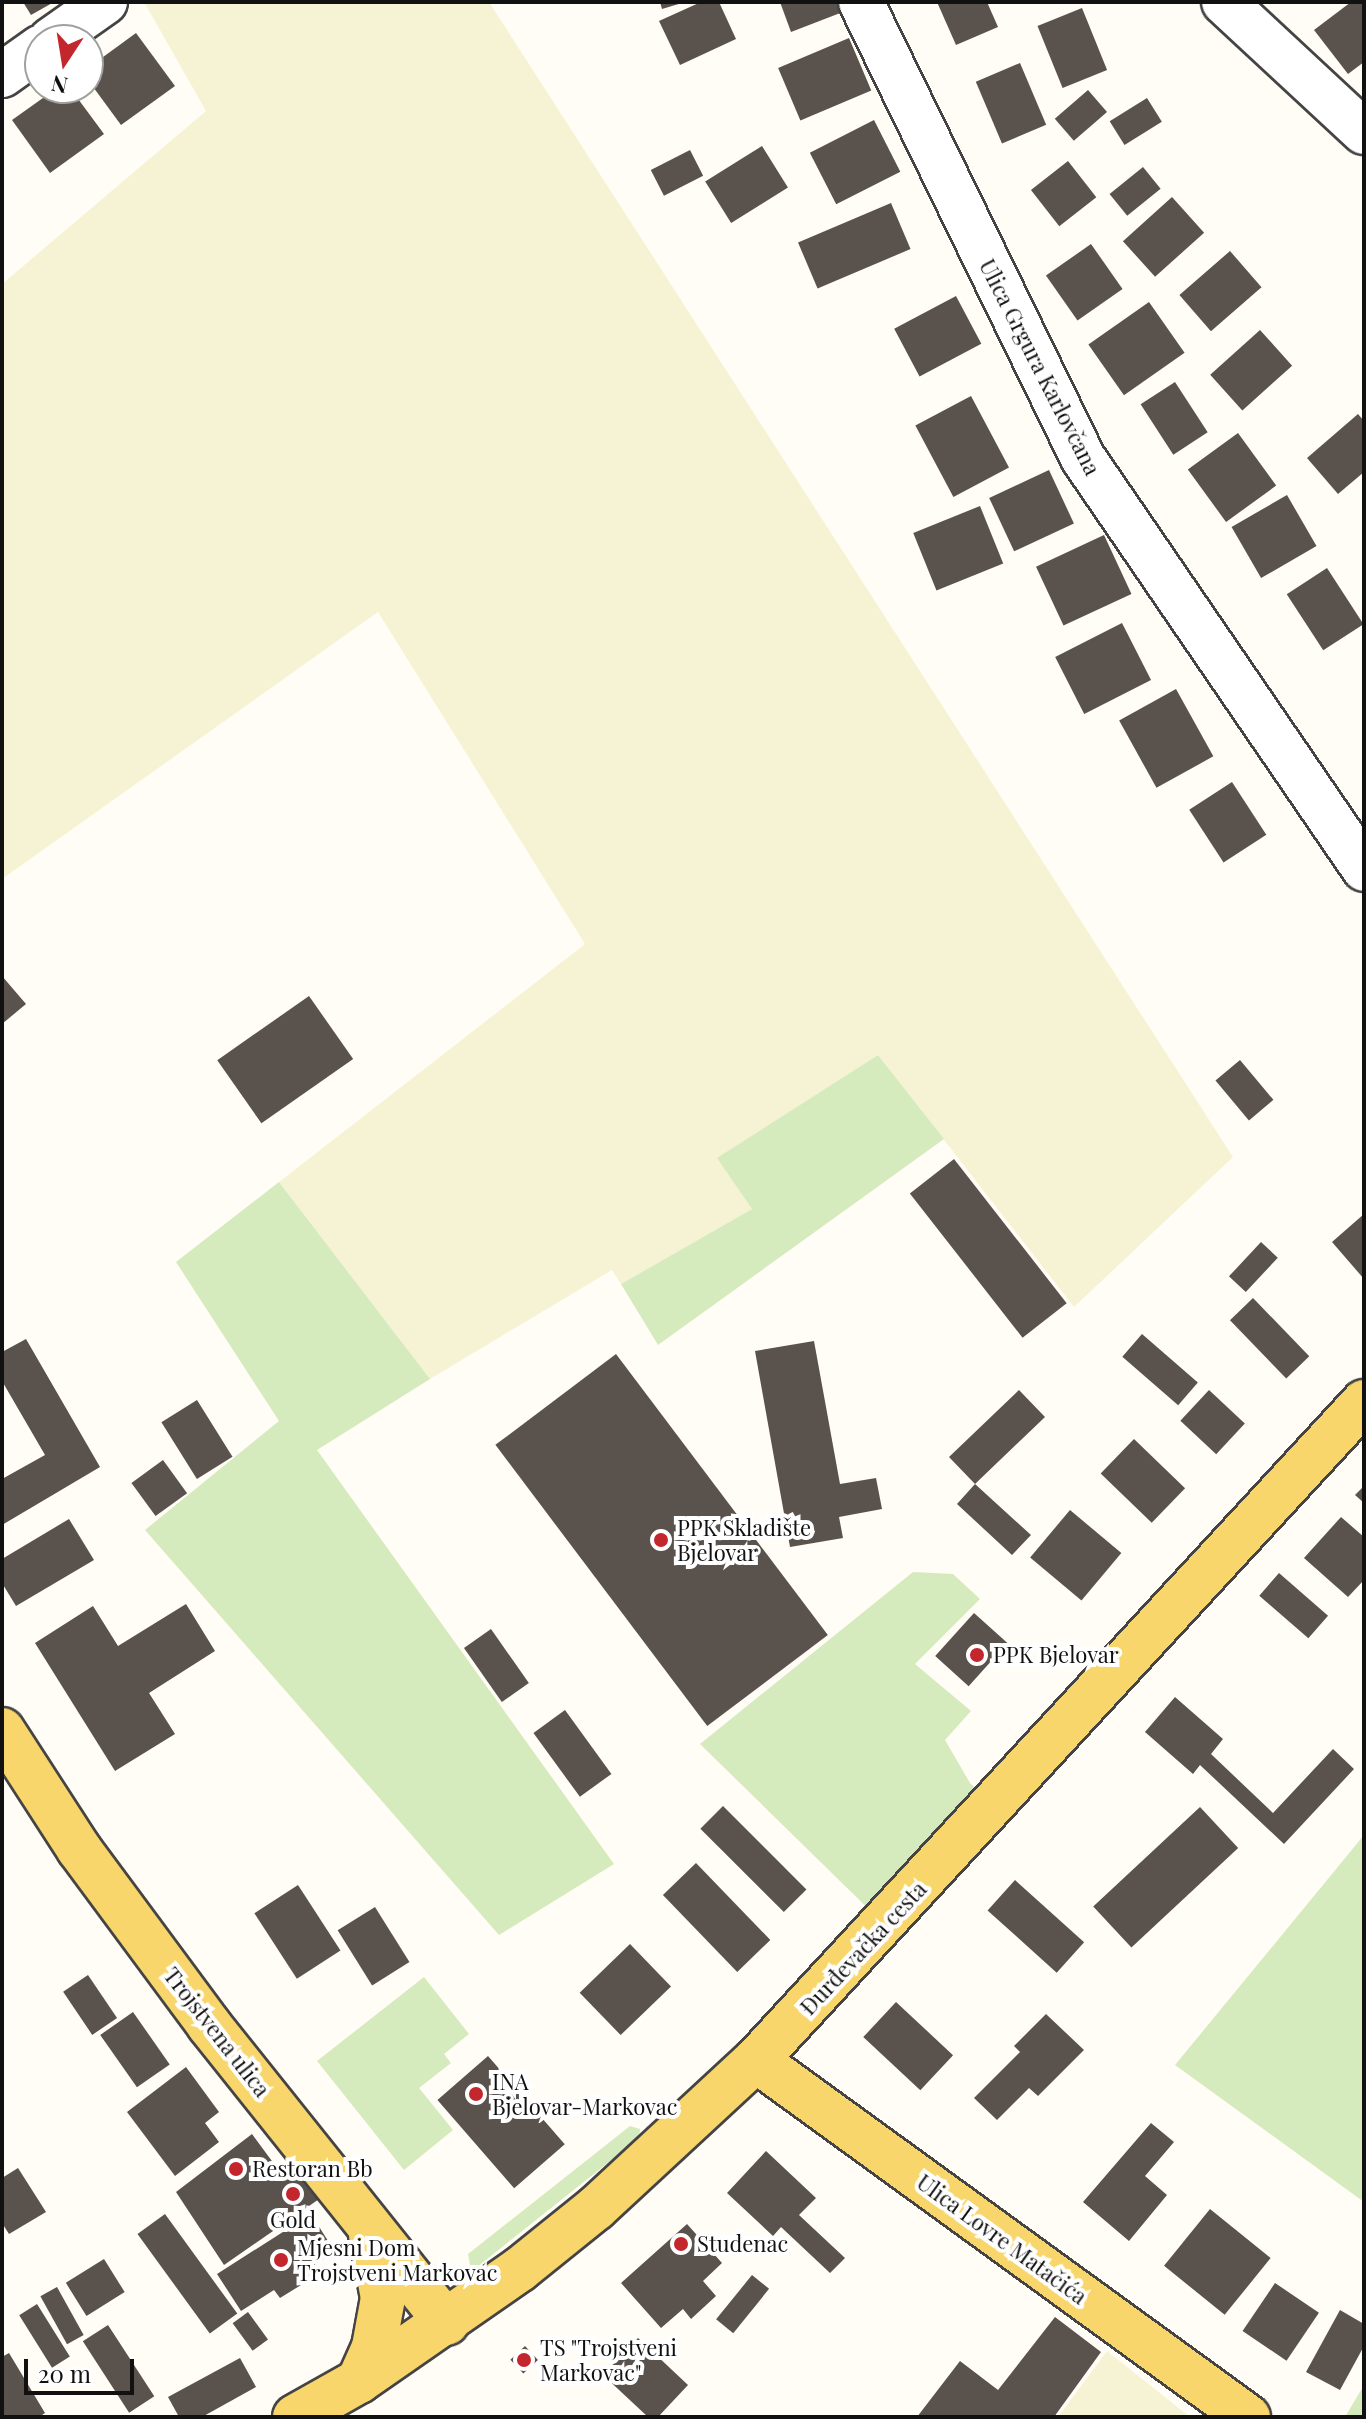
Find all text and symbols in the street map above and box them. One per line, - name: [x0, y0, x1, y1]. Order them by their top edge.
- north arrow: [24, 24, 104, 104]
- text: N: [49, 69, 70, 102]
- street label: Ulica Grgura Karlovčana: [974, 254, 1106, 480]
- place label: PPK Skladište Bjelovar: [677, 1514, 811, 1566]
- marker: PPK Skladište Bjelovar: [652, 1531, 670, 1549]
- place label: PPK Bjelovar: [993, 1642, 1119, 1668]
- marker: PPK Bjelovar: [968, 1646, 986, 1664]
- street label: Đurđevačka cesta: [794, 1876, 932, 2020]
- street label: Trojstvena ulica: [158, 1962, 276, 2102]
- place label: INA Bjelovar-Markovac: [492, 2068, 677, 2120]
- marker: INA Bjelovar-Markovac: [467, 2085, 485, 2103]
- place label: Restoran Bb: [252, 2156, 373, 2182]
- marker: Restoran Bb: [227, 2160, 245, 2178]
- street label: Ulica Lovre Matačića: [912, 2168, 1092, 2310]
- marker: Gold: [284, 2185, 302, 2203]
- place label: Gold: [270, 2207, 316, 2233]
- place label: Studenac: [697, 2231, 788, 2257]
- place label: Mjesni Dom Trojstveni Markovac: [297, 2234, 497, 2286]
- marker: Studenac: [672, 2235, 690, 2253]
- marker: Mjesni Dom Trojstveni Markovac: [272, 2251, 290, 2269]
- place label: TS "Trojstveni Markovac": [540, 2334, 677, 2386]
- scale bar: [28, 2343, 138, 2393]
- marker: TS "Trojstveni Markovac": [515, 2351, 533, 2369]
- text: 20 m: [38, 2357, 91, 2389]

